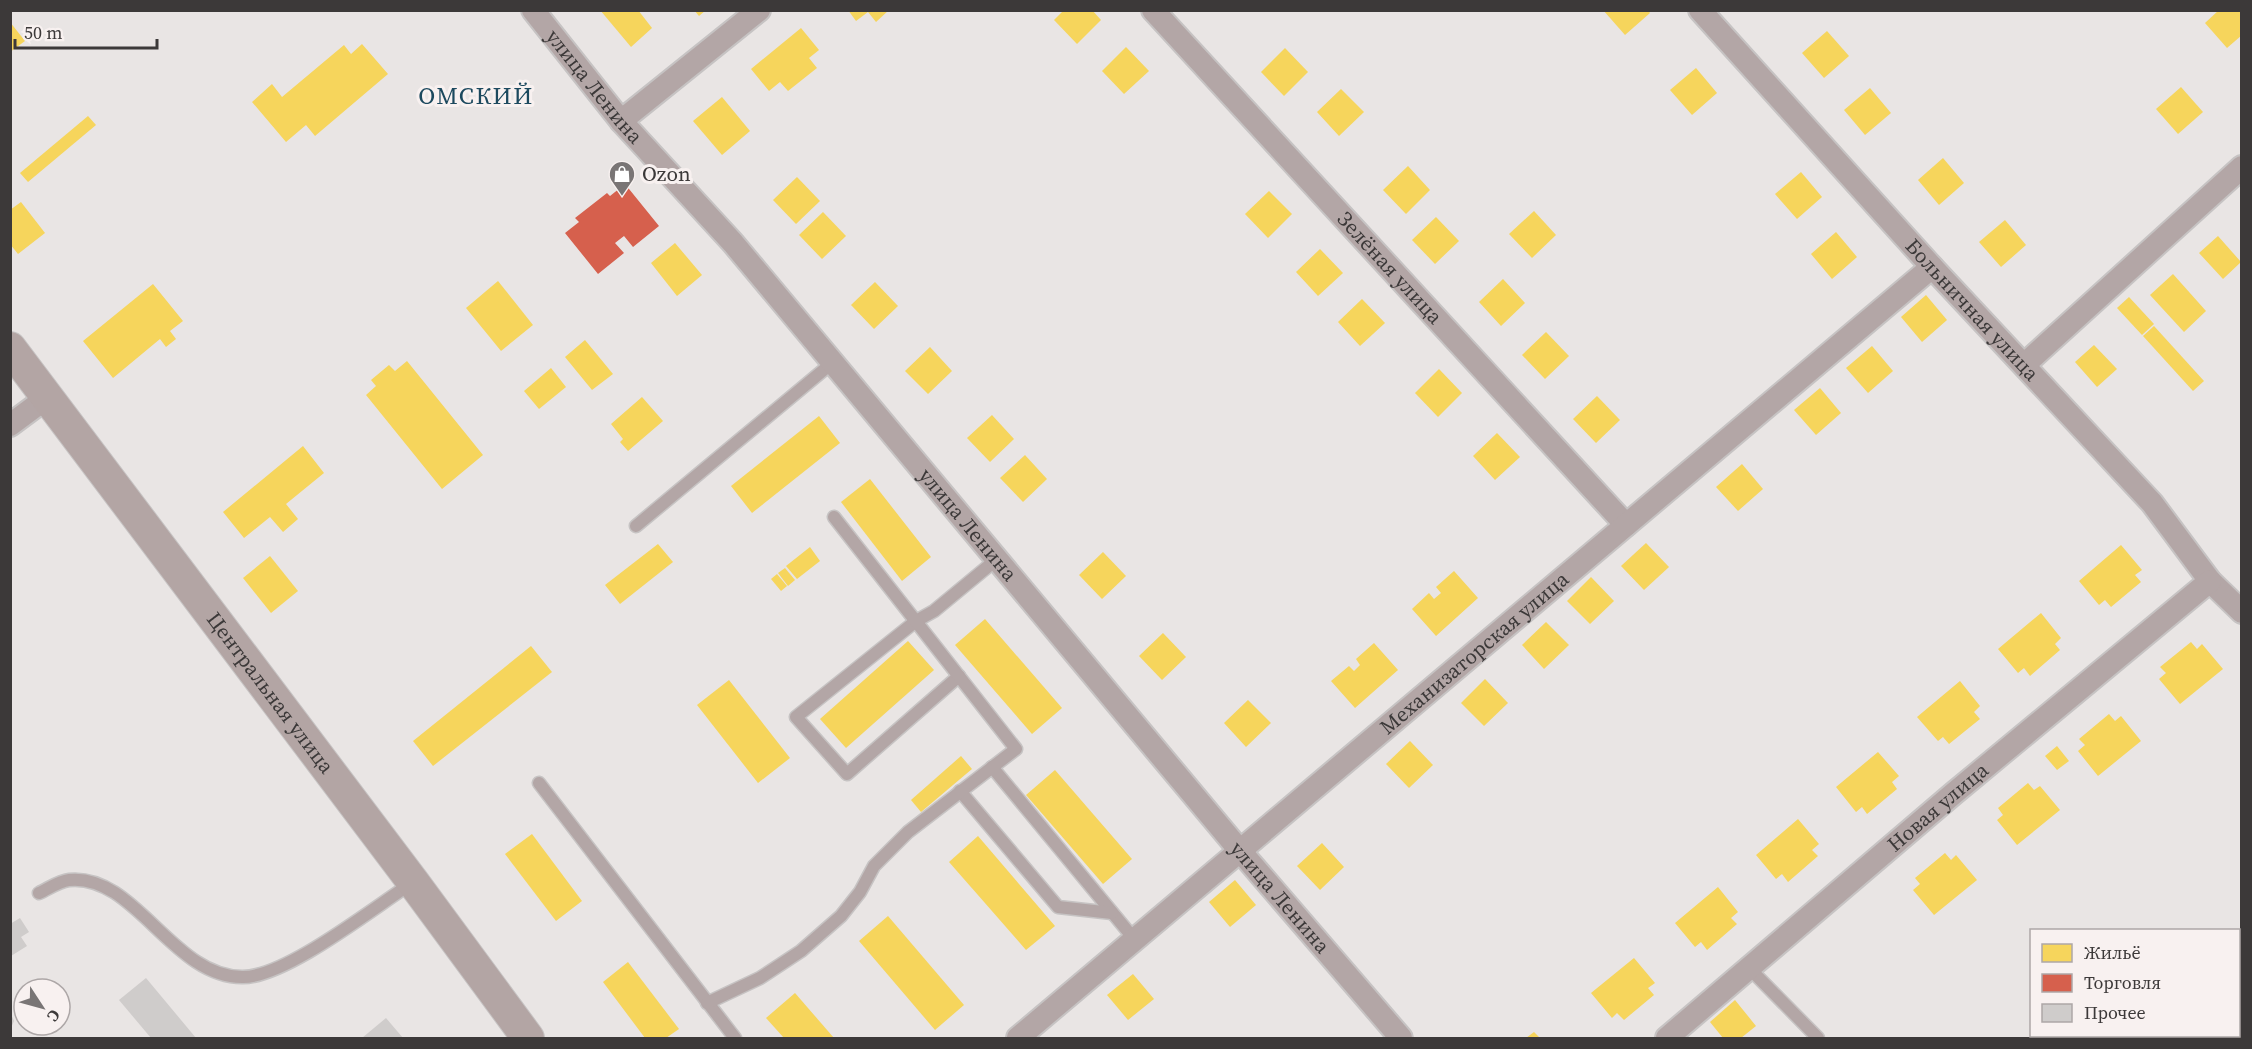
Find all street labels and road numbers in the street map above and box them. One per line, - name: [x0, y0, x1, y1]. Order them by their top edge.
- street label: улица Ленина: [540, 23, 650, 150]
- street label: Зелёная улица: [1331, 205, 1450, 330]
- street label: Больничная улица: [1899, 232, 2046, 387]
- street label: улица Ленина: [912, 461, 1024, 587]
- street label: Механизаторская улица: [1373, 564, 1575, 741]
- street label: Центральная улица: [200, 606, 341, 780]
- street label: Новая улица: [1881, 755, 1995, 858]
- street label: улица Ленина: [1224, 835, 1337, 960]

